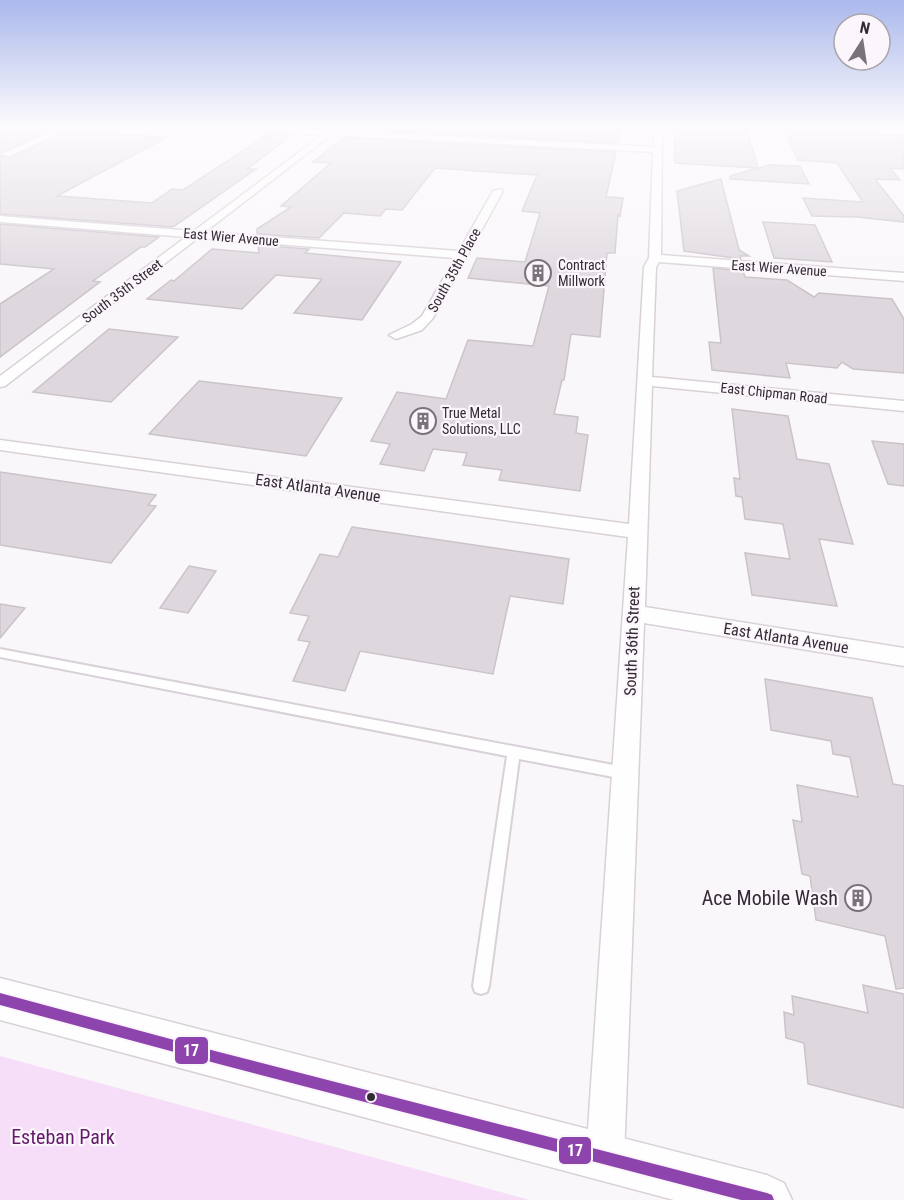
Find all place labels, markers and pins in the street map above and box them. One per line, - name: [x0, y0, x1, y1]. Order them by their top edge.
- place label: Contract Millwork: [558, 257, 606, 289]
- building icon: Contract Millwork: [523, 258, 553, 288]
- place label: True Metal Solutions, LLC: [442, 405, 521, 437]
- building icon: True Metal Solutions, LLC: [408, 406, 438, 436]
- building icon: Ace Mobile Wash: [843, 883, 873, 913]
- place label: Ace Mobile Wash: [702, 886, 838, 910]
- unlabelled marker: [365, 1091, 377, 1103]

